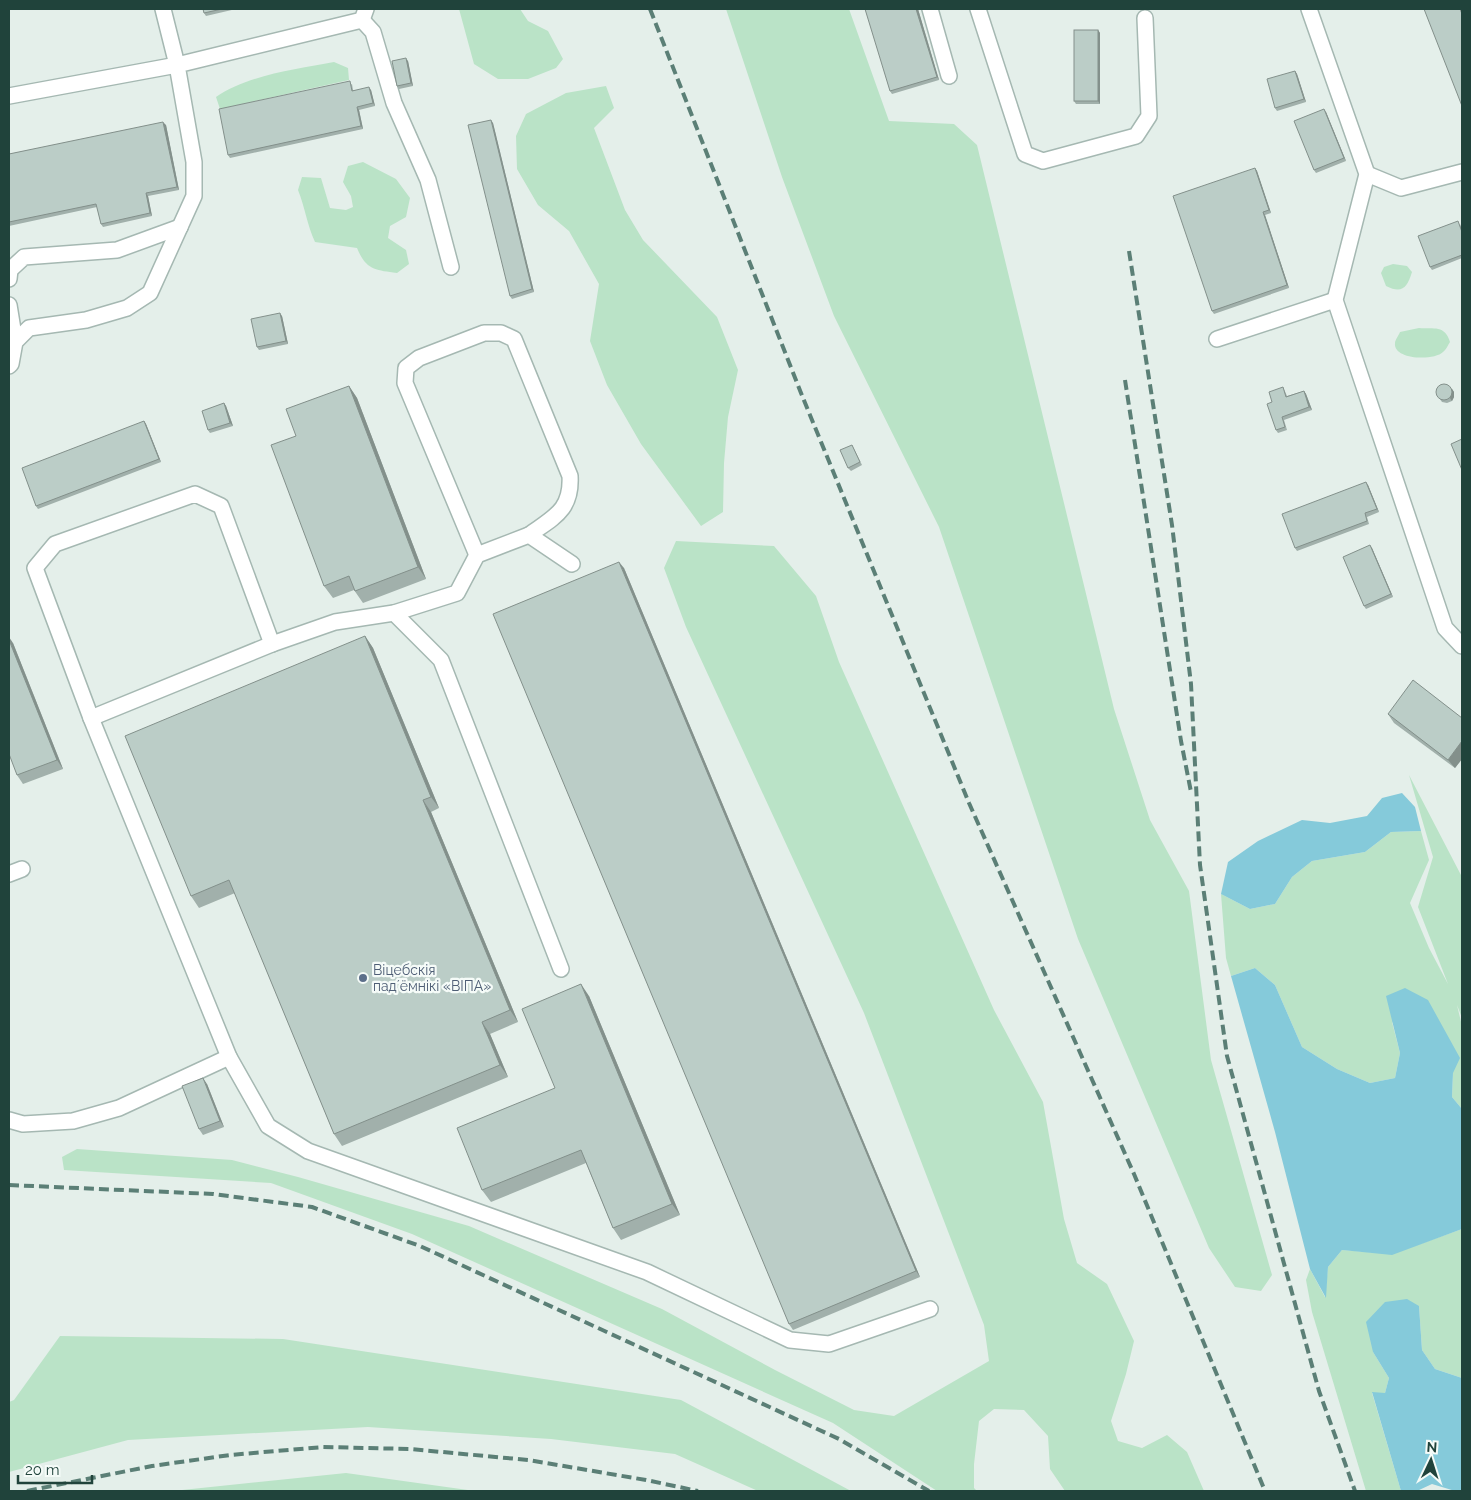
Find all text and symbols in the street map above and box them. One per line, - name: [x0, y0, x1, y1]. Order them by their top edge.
- place label: Віцебскія падʼёмнікі «ВІПА»: [373, 962, 491, 994]
- marker: Віцебскія падʼёмнікі «ВІПА»: [357, 972, 369, 984]
- north arrow: [1406, 1435, 1456, 1485]
- text: N: [1426, 1439, 1438, 1455]
- scale bar: [18, 1452, 91, 1484]
- text: 20 m: [25, 1461, 60, 1479]

